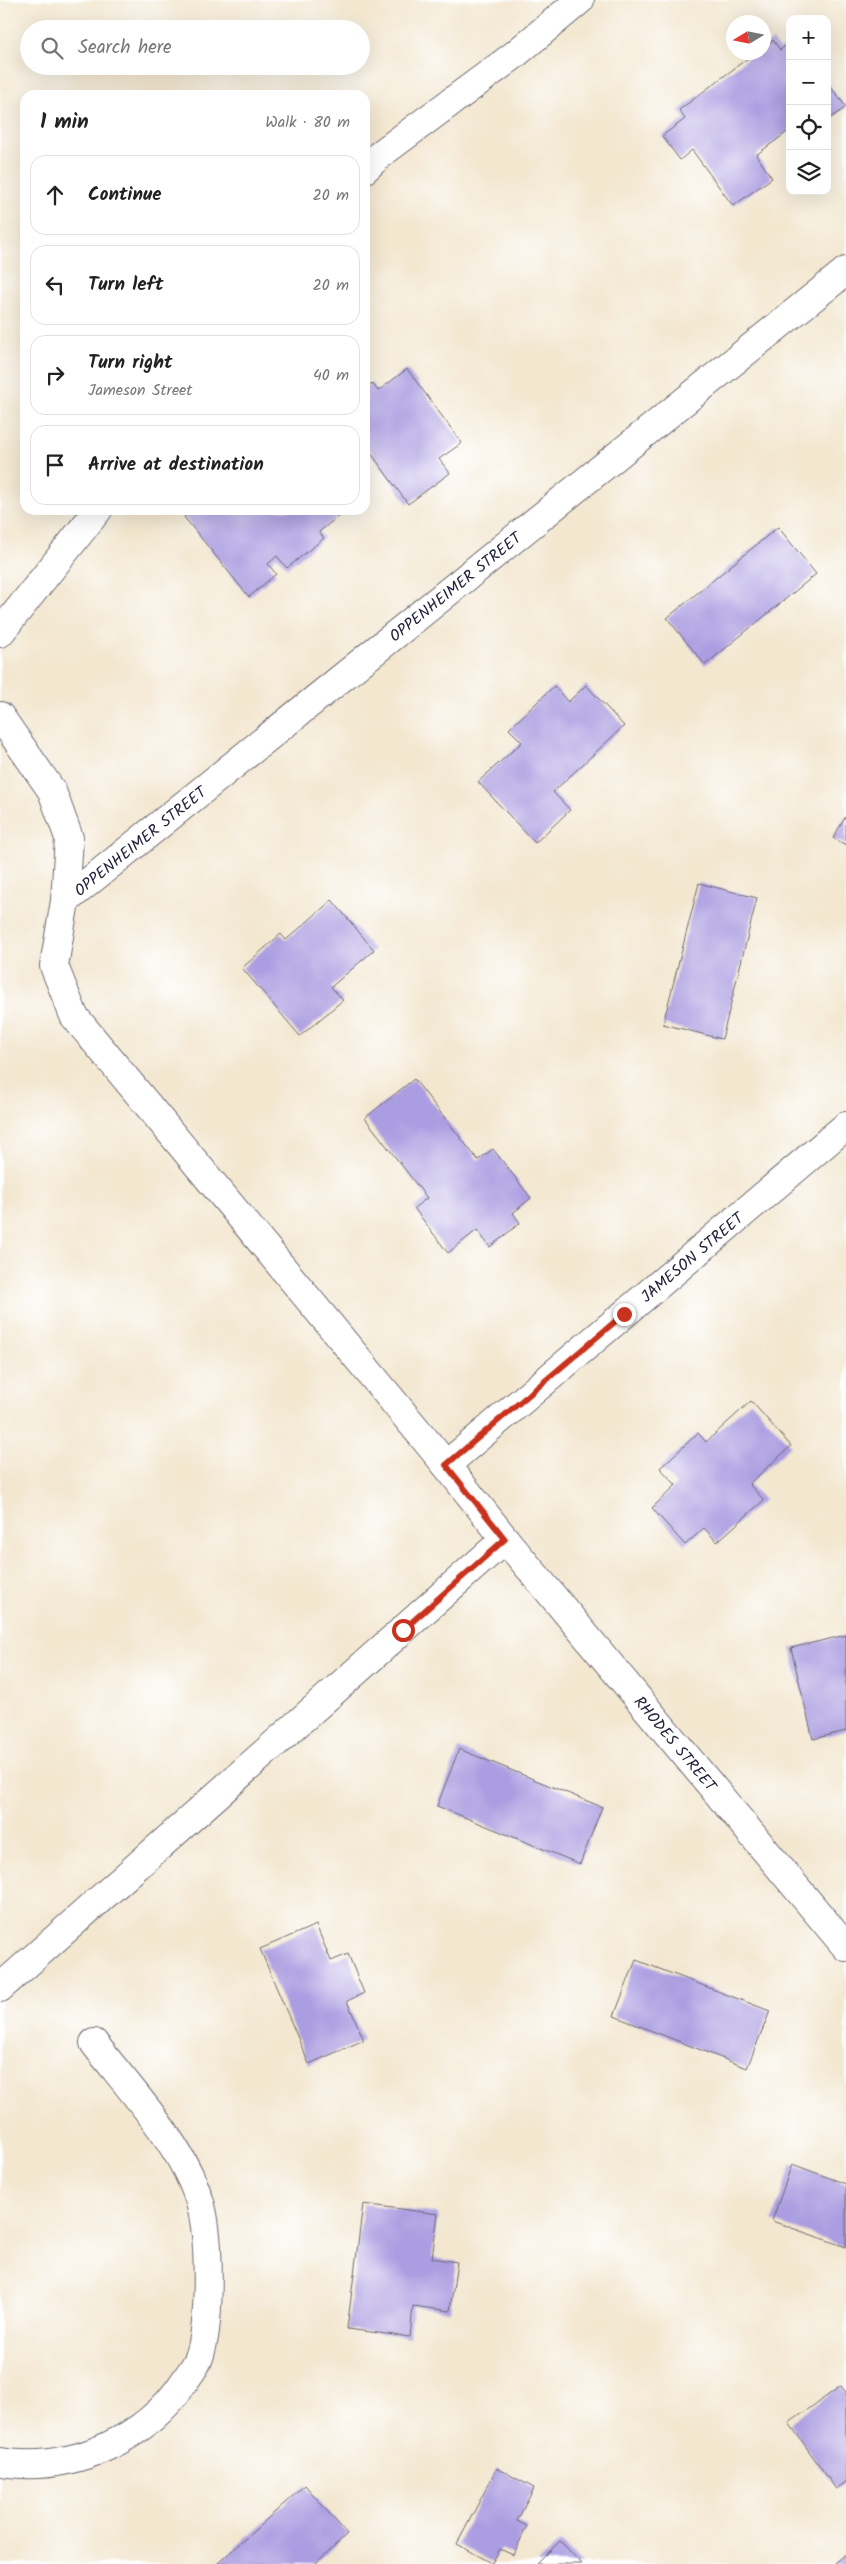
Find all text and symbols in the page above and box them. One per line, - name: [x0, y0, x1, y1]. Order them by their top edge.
- north arrow: [726, 15, 771, 60]
- map controls: [786, 15, 831, 195]
- button: +: [786, 15, 831, 60]
- search box: [20, 20, 370, 75]
- text: Search here: [78, 33, 172, 63]
- icon: search: [38, 34, 66, 62]
- button: −: [786, 60, 831, 105]
- button: locate: [786, 105, 831, 150]
- text: 1 min: [40, 106, 89, 139]
- text: Walk · 80 m: [265, 110, 350, 135]
- button: layers: [786, 150, 831, 195]
- text: Continue: [88, 180, 161, 210]
- icon: ahead: [41, 181, 69, 209]
- text: 20 m: [313, 183, 349, 208]
- text: Turn left: [88, 270, 163, 300]
- icon: left: [41, 271, 69, 299]
- text: 20 m: [313, 273, 349, 298]
- text: Turn right: [88, 348, 173, 378]
- icon: right: [41, 361, 69, 389]
- text: 40 m: [313, 363, 349, 388]
- text: Jameson Street: [88, 378, 193, 403]
- text: Arrive at destination: [88, 450, 264, 480]
- icon: arrive: [41, 451, 69, 479]
- street label: OPPENHEIMER STREET: [384, 525, 529, 649]
- street label: OPPENHEIMER STREET: [69, 780, 213, 903]
- street label: JAMESON STREET: [636, 1206, 751, 1309]
- route end: [613, 1303, 636, 1326]
- route start: [392, 1619, 415, 1642]
- street label: RHODES STREET: [627, 1691, 723, 1799]

